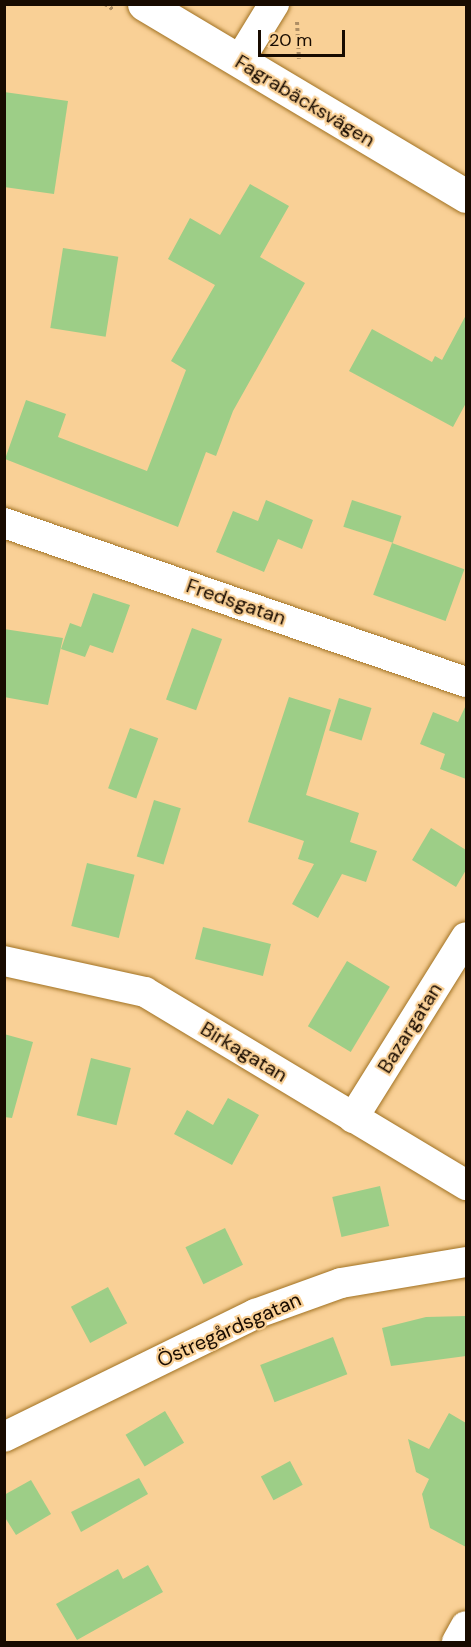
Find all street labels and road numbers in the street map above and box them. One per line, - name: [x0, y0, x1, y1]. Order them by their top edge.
- street label: Fagrabäcksvägen: [231, 50, 379, 152]
- street label: Fredsgatan: [183, 574, 289, 630]
- street label: Bazargatan: [373, 978, 447, 1078]
- street label: Birkagatan: [196, 1017, 292, 1087]
- street label: Östregårdsgatan: [153, 1288, 305, 1372]

